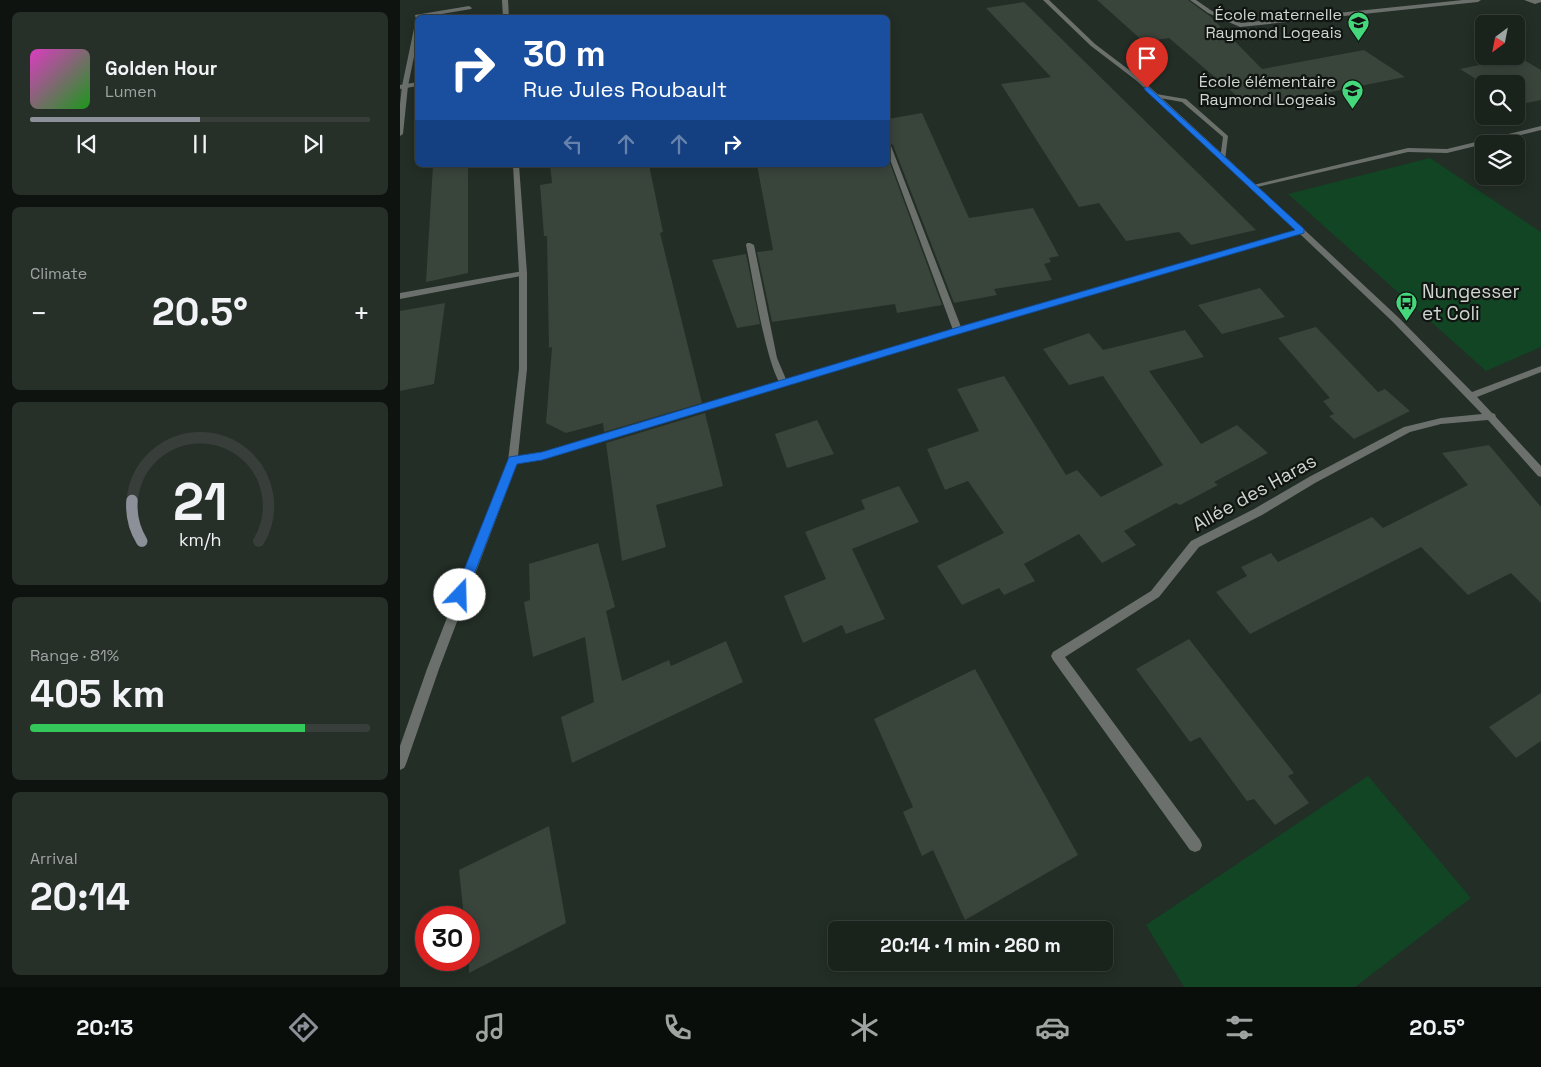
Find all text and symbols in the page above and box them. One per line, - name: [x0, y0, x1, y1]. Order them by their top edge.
- place label: École maternelle Raymond Logeais: [1205, 4, 1342, 43]
- school or university icon: École maternelle Raymond Logeais: [1346, 11, 1370, 42]
- north arrow: [1475, 15, 1525, 65]
- map controls: [1475, 15, 1525, 185]
- text: 30 m: [523, 32, 606, 76]
- icon: right: [440, 35, 505, 100]
- pin: [1126, 37, 1168, 88]
- icon: arrive: [1133, 44, 1161, 72]
- text: Golden Hour: [105, 56, 217, 81]
- place label: École élémentaire Raymond Logeais: [1199, 71, 1336, 110]
- text: Rue Jules Roubault: [523, 75, 727, 103]
- button: search: [1475, 75, 1525, 125]
- school or university icon: École élémentaire Raymond Logeais: [1340, 78, 1364, 109]
- text: Lumen: [105, 81, 157, 102]
- icon: previous: [73, 130, 101, 158]
- icon: pause: [186, 130, 214, 158]
- icon: next: [299, 130, 327, 158]
- icon: left: [559, 130, 587, 158]
- icon: ahead: [612, 130, 640, 158]
- icon: ahead: [665, 130, 693, 158]
- icon: right: [718, 130, 746, 158]
- button: layers: [1475, 135, 1525, 185]
- text: Climate: [30, 263, 87, 284]
- place label: Nungesser et Coli: [1422, 279, 1520, 326]
- text: 20.5°: [152, 288, 248, 336]
- bus stop icon: Nungesser et Coli: [1394, 290, 1418, 321]
- text: −: [30, 295, 47, 331]
- text: +: [353, 295, 370, 331]
- street label: Allée des Haras: [1188, 448, 1321, 537]
- text: 21: [173, 469, 227, 535]
- text: km/h: [179, 528, 221, 551]
- position arrow: [433, 568, 485, 620]
- text: Range · 81%: [30, 645, 119, 666]
- text: 405 km: [30, 670, 165, 718]
- text: Arrival: [30, 848, 78, 869]
- text: 20:14: [30, 873, 130, 921]
- speed limit sign: 30: [415, 906, 480, 971]
- text: 20:14 · 1 min · 260 m: [880, 933, 1061, 958]
- icon: directions: [286, 1010, 321, 1045]
- icon: music: [473, 1010, 508, 1045]
- icon: phone: [660, 1010, 695, 1045]
- icon: climate: [847, 1010, 882, 1045]
- icon: car: [1035, 1010, 1070, 1045]
- icon: filters: [1222, 1010, 1257, 1045]
- text: 20:13: [76, 1013, 133, 1041]
- text: 20.5°: [1409, 1013, 1465, 1041]

